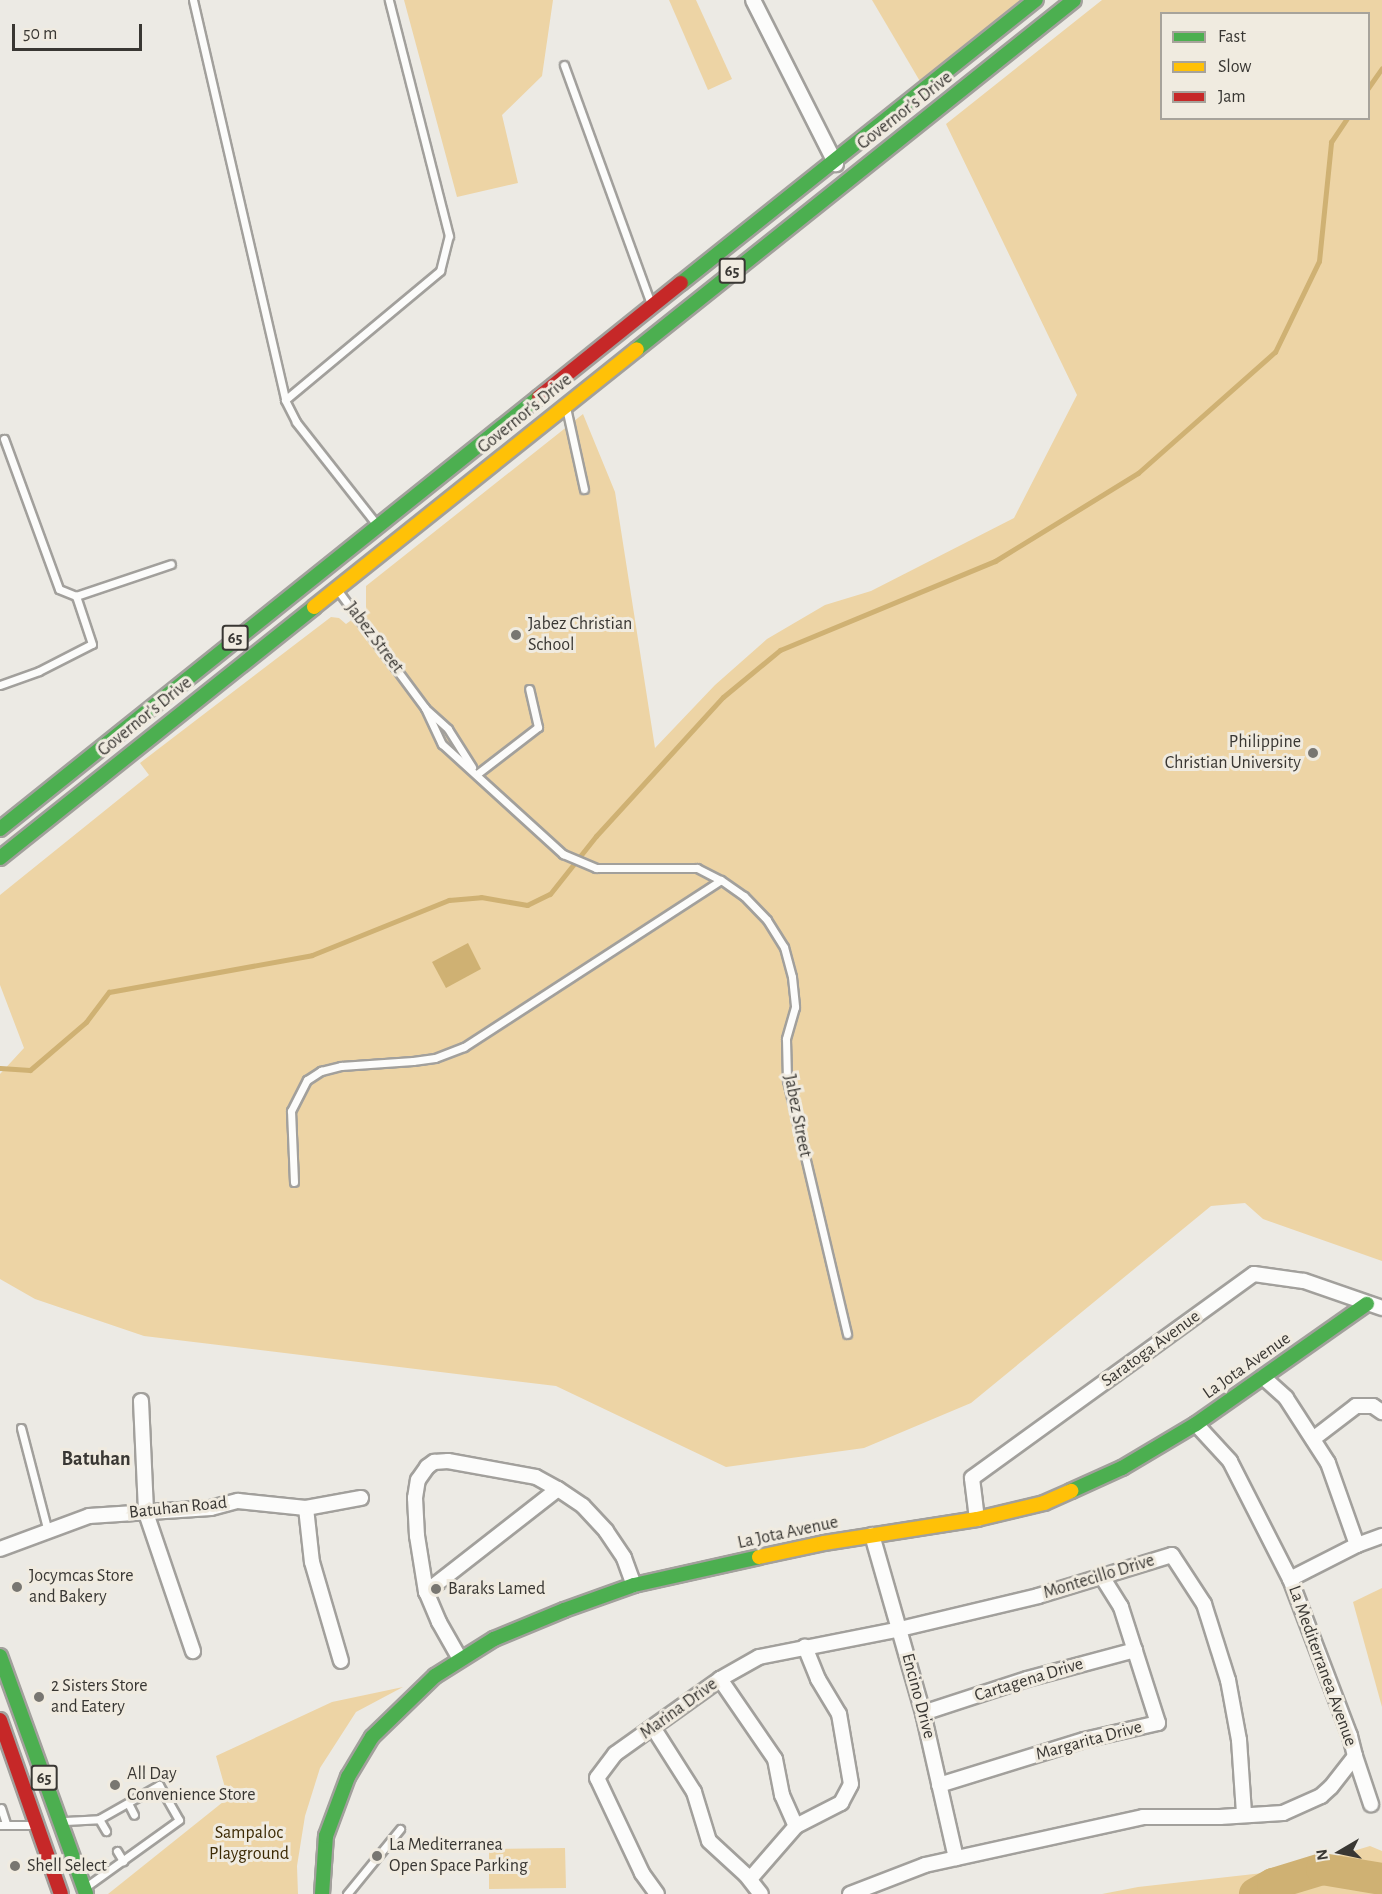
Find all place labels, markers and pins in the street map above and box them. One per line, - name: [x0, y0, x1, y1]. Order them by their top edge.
- place label: Jabez Christian School: [528, 614, 632, 656]
- marker: Jabez Christian School: [509, 628, 523, 642]
- place label: Philippine Christian University: [1165, 732, 1301, 774]
- marker: Philippine Christian University: [1306, 746, 1320, 760]
- place label: Jocymcas Store and Bakery: [29, 1566, 134, 1608]
- place label: Baraks Lamed: [448, 1578, 545, 1600]
- marker: Jocymcas Store and Bakery: [10, 1580, 24, 1594]
- marker: Baraks Lamed: [429, 1582, 443, 1596]
- place label: 2 Sisters Store and Eatery: [51, 1676, 148, 1718]
- marker: 2 Sisters Store and Eatery: [32, 1690, 46, 1704]
- place label: All Day Convenience Store: [127, 1764, 255, 1806]
- marker: All Day Convenience Store: [108, 1778, 122, 1792]
- place label: La Mediterranea Open Space Parking: [389, 1835, 528, 1878]
- marker: La Mediterranea Open Space Parking: [370, 1849, 384, 1863]
- place label: Shell Select: [27, 1855, 107, 1877]
- marker: Shell Select: [8, 1859, 22, 1873]

